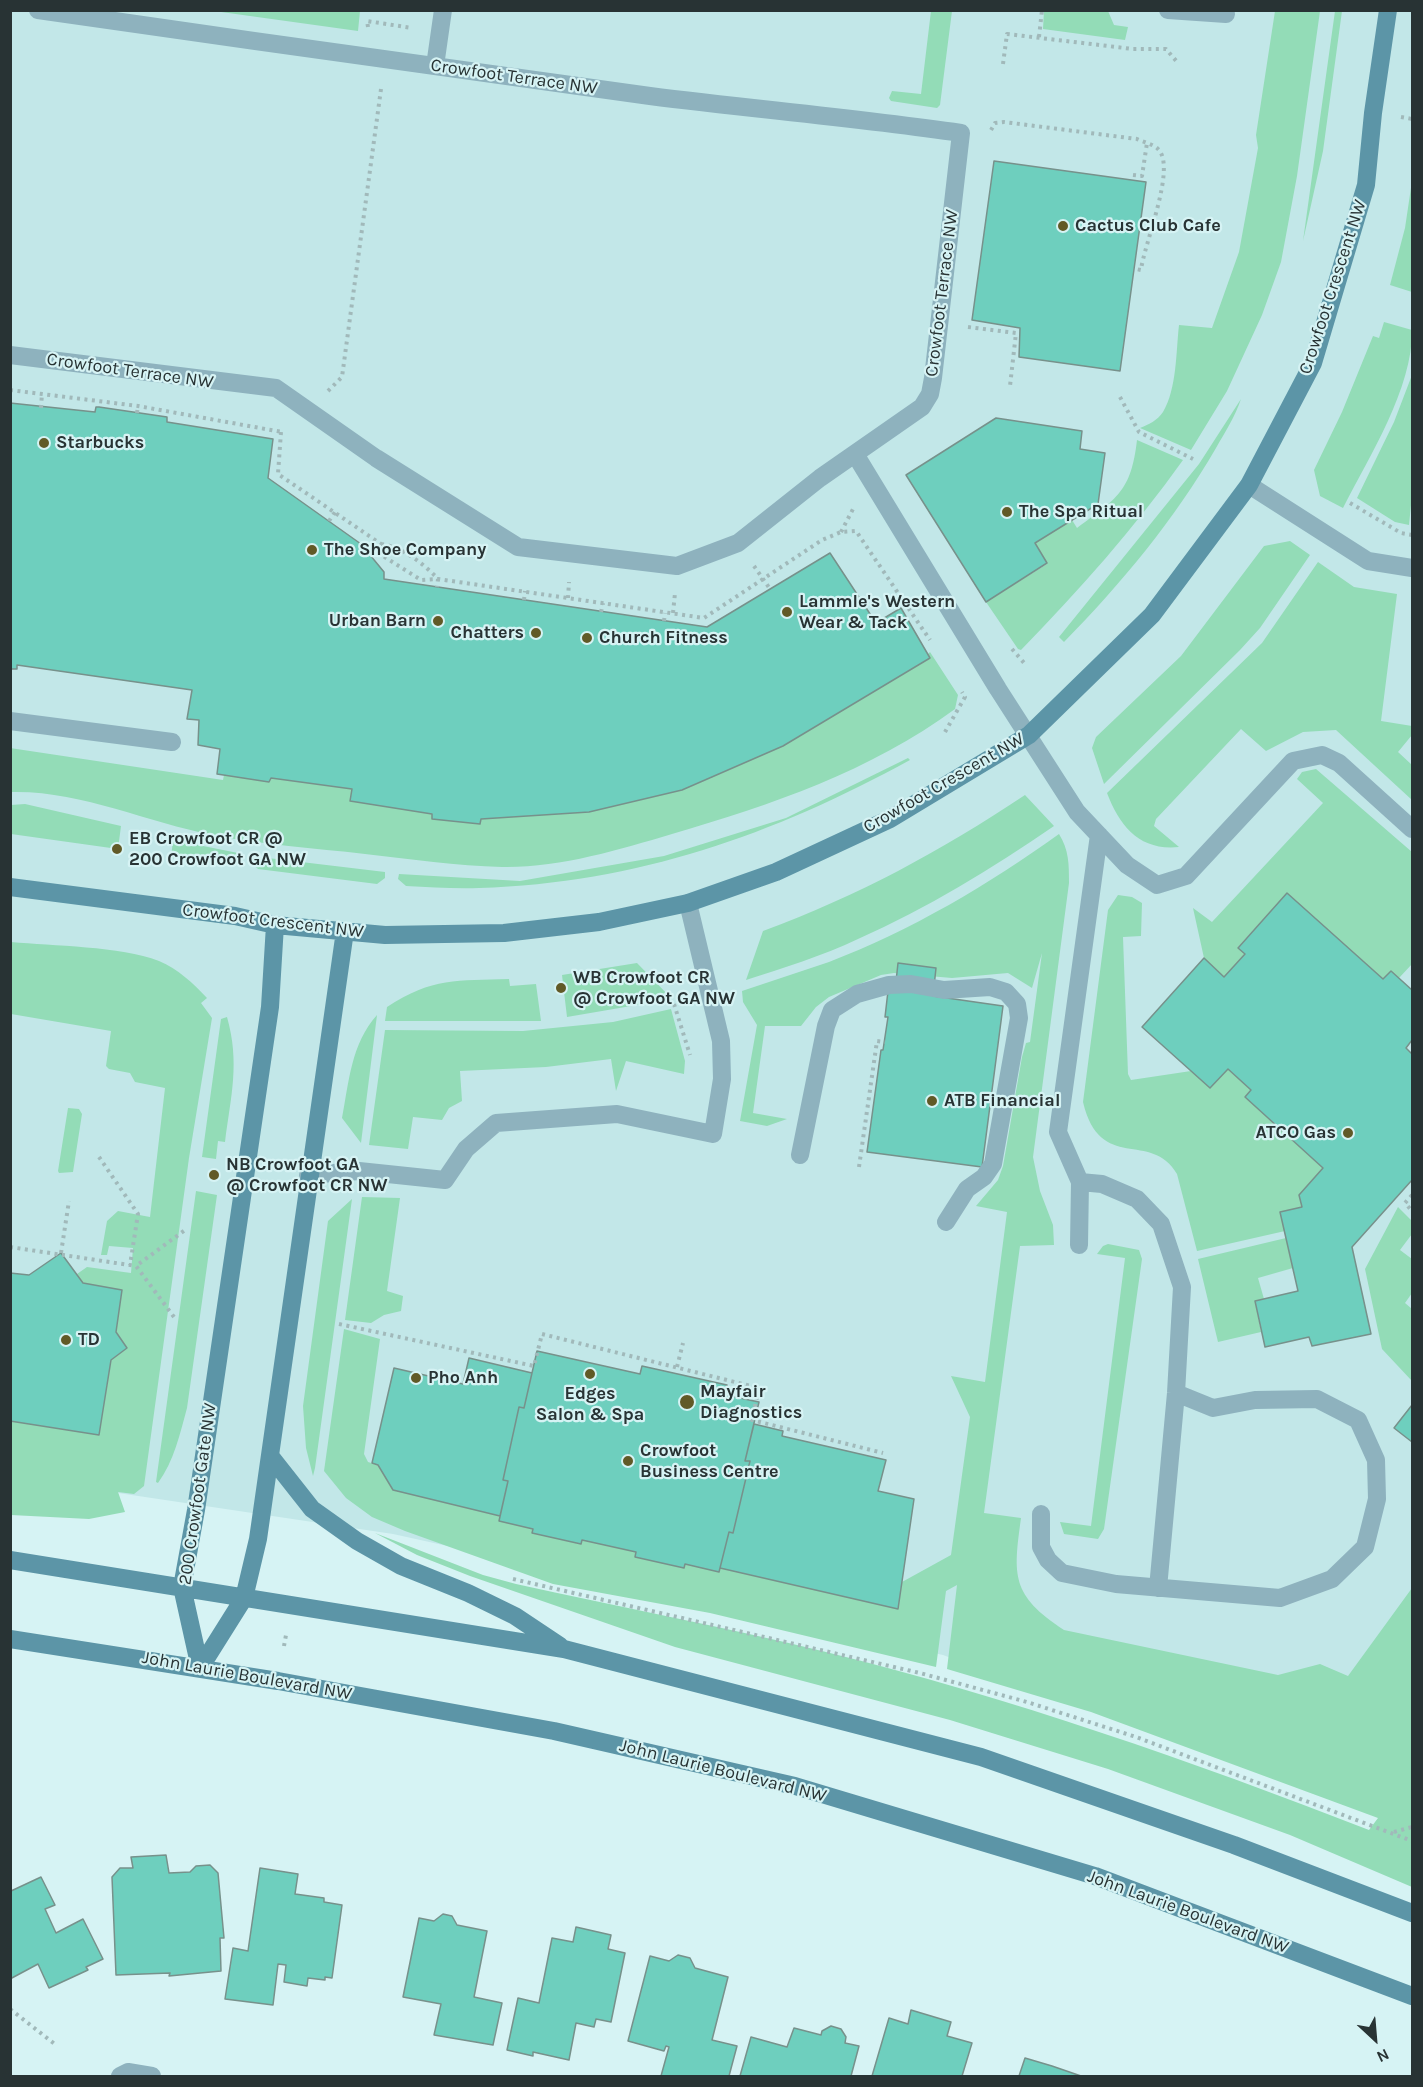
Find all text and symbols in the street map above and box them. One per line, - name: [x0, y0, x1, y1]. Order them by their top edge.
- street label: Crowfoot Terrace NW: [429, 55, 599, 99]
- street label: Crowfoot Crescent NW: [1295, 197, 1371, 377]
- street label: Crowfoot Terrace NW: [921, 208, 963, 378]
- place label: Cactus Club Cafe: [1075, 215, 1221, 237]
- marker: Cactus Club Cafe: [1056, 219, 1070, 233]
- street label: Crowfoot Terrace NW: [45, 349, 215, 393]
- place label: Starbucks: [56, 432, 144, 454]
- marker: Starbucks: [37, 436, 51, 450]
- place label: The Spa Ritual: [1019, 501, 1143, 523]
- marker: The Spa Ritual: [1000, 505, 1014, 519]
- place label: The Shoe Company: [324, 539, 486, 561]
- marker: The Shoe Company: [305, 543, 319, 557]
- place label: Lammle's Western Wear & Tack: [799, 591, 955, 634]
- marker: Lammle's Western Wear & Tack: [780, 605, 794, 619]
- place label: Urban Barn: [329, 610, 426, 632]
- marker: Urban Barn: [431, 614, 445, 628]
- place label: Chatters: [451, 622, 524, 644]
- marker: Chatters: [529, 626, 543, 640]
- place label: Church Fitness: [599, 627, 728, 649]
- marker: Church Fitness: [580, 631, 594, 645]
- street label: Crowfoot Crescent NW: [860, 728, 1028, 838]
- place label: EB Crowfoot CR @ 200 Crowfoot GA NW: [129, 828, 306, 870]
- marker: EB Crowfoot CR @ 200 Crowfoot GA NW: [110, 842, 124, 856]
- street label: Crowfoot Crescent NW: [181, 899, 365, 943]
- place label: WB Crowfoot CR @ Crowfoot GA NW: [573, 967, 735, 1010]
- marker: WB Crowfoot CR @ Crowfoot GA NW: [554, 981, 568, 995]
- place label: ATB Financial: [944, 1090, 1060, 1112]
- marker: ATB Financial: [925, 1094, 939, 1108]
- place label: ATCO Gas: [1256, 1122, 1336, 1144]
- marker: ATCO Gas: [1341, 1126, 1355, 1140]
- place label: NB Crowfoot GA @ Crowfoot CR NW: [226, 1154, 387, 1196]
- marker: NB Crowfoot GA @ Crowfoot CR NW: [207, 1168, 221, 1182]
- place label: TD: [78, 1329, 100, 1351]
- marker: TD: [59, 1333, 73, 1347]
- place label: Pho Anh: [428, 1367, 498, 1389]
- marker: Edges Salon & Spa: [583, 1367, 597, 1381]
- marker: Pho Anh: [409, 1371, 423, 1385]
- place label: Mayfair Diagnostics: [700, 1381, 802, 1424]
- place label: Edges Salon & Spa: [536, 1383, 644, 1426]
- marker: Mayfair Diagnostics: [678, 1393, 696, 1411]
- street label: 200 Crowfoot Gate NW: [175, 1402, 221, 1586]
- place label: Crowfoot Business Centre: [640, 1440, 779, 1482]
- marker: Crowfoot Business Centre: [621, 1454, 635, 1468]
- street label: John Laurie Boulevard NW: [140, 1647, 354, 1705]
- street label: John Laurie Boulevard NW: [617, 1735, 829, 1807]
- street label: John Laurie Boulevard NW: [1084, 1865, 1292, 1959]
- north arrow: [1345, 2009, 1405, 2069]
- text: N: [1374, 2045, 1392, 2067]

